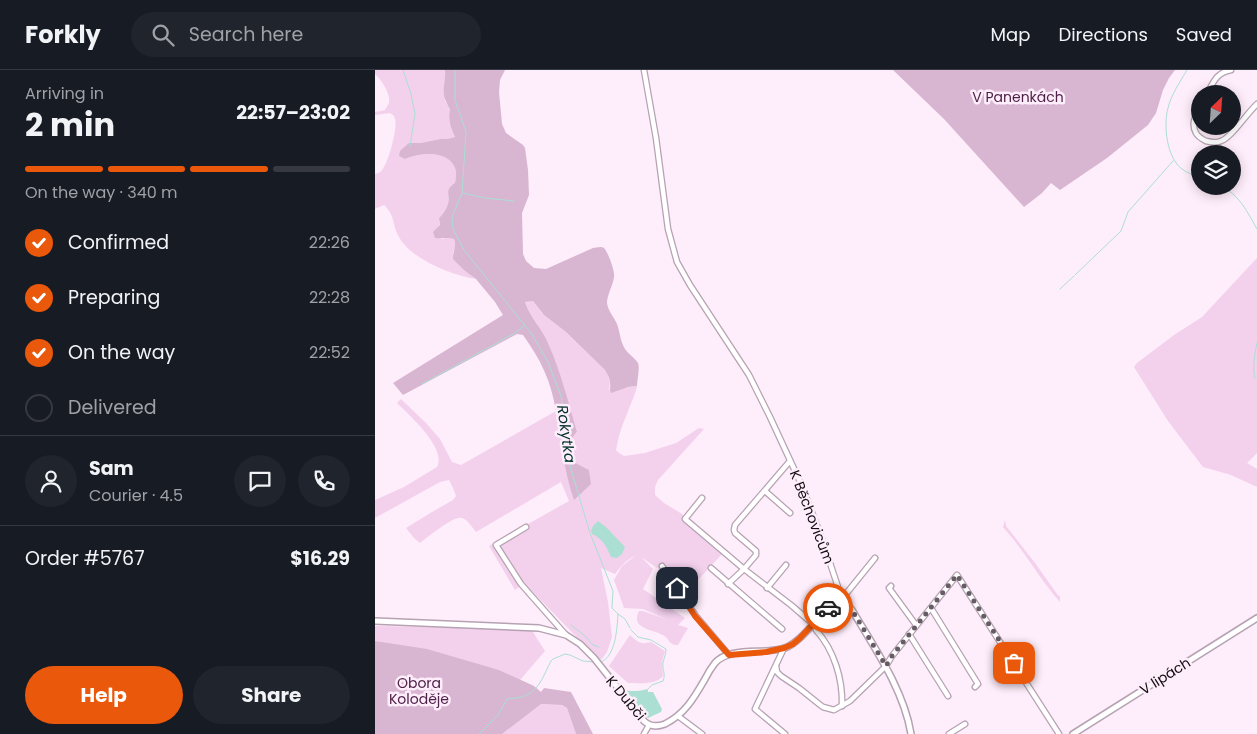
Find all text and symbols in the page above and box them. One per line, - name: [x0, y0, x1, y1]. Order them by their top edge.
- search box: [131, 12, 481, 57]
- text: Forkly: [25, 18, 101, 51]
- icon: search: [149, 21, 177, 49]
- text: Search here: [189, 21, 303, 48]
- text: Map: [991, 22, 1030, 47]
- text: Directions: [1058, 22, 1148, 47]
- text: Saved: [1176, 22, 1232, 47]
- text: Arriving in: [25, 82, 104, 105]
- north arrow: [1191, 85, 1241, 135]
- map controls: [1191, 85, 1241, 195]
- park label: V Panenkách: [972, 87, 1064, 107]
- text: 22:57–23:02: [236, 99, 350, 126]
- text: 2 min: [25, 102, 115, 147]
- button: layers: [1191, 145, 1241, 195]
- text: On the way · 340 m: [25, 181, 178, 204]
- icon: check: [25, 229, 53, 257]
- text: Confirmed: [68, 229, 169, 256]
- text: 22:26: [309, 231, 350, 254]
- icon: check: [25, 284, 53, 312]
- text: Preparing: [68, 284, 160, 311]
- text: 22:28: [309, 286, 350, 309]
- icon: check: [25, 339, 53, 367]
- text: On the way: [68, 339, 175, 366]
- text: 22:52: [309, 341, 350, 364]
- text: Delivered: [68, 394, 157, 421]
- water label: Rokytka: [552, 404, 581, 464]
- button: person: [25, 455, 77, 507]
- text: Sam: [89, 455, 134, 482]
- button: chat: [234, 455, 286, 507]
- button: phone: [298, 455, 350, 507]
- street label: K Běchovicům: [785, 467, 839, 567]
- text: Courier · 4.5: [89, 484, 183, 507]
- text: Order #5767: [25, 545, 145, 572]
- text: $16.29: [290, 545, 350, 572]
- pin: [656, 567, 698, 609]
- icon: home: [663, 574, 691, 602]
- courier: [803, 583, 853, 633]
- icon: car: [814, 594, 842, 622]
- pin: [993, 642, 1035, 684]
- icon: bag: [1000, 649, 1028, 677]
- street label: V lipách: [1136, 653, 1194, 699]
- button: Help: [25, 666, 183, 724]
- button: Share: [193, 666, 350, 724]
- street label: K Dubči: [602, 672, 650, 724]
- park label: Obora Koloděje: [389, 673, 449, 709]

